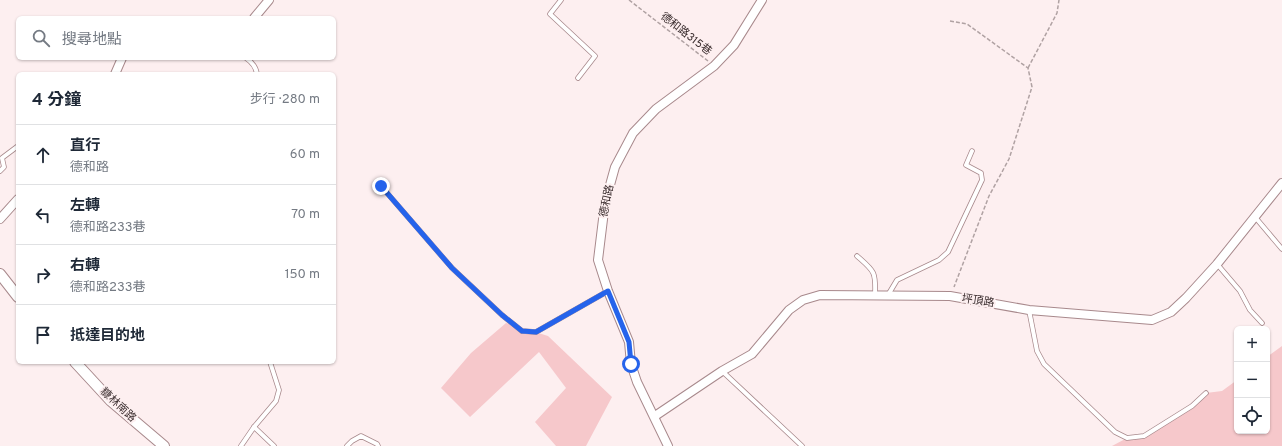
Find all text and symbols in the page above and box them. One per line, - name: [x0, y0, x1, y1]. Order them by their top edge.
- street label: 德和路315巷: [657, 10, 715, 58]
- search box: [16, 16, 336, 60]
- icon: search: [30, 27, 52, 49]
- text: 搜尋地點: [62, 31, 122, 50]
- text: 4 分鐘: [32, 90, 81, 112]
- text: 步行 · 280 m: [250, 92, 320, 108]
- text: 直行: [70, 137, 100, 156]
- icon: ahead: [32, 144, 54, 166]
- text: 60 m: [290, 147, 320, 163]
- text: 德和路: [70, 160, 109, 176]
- route end: [372, 177, 390, 195]
- street label: 德和路: [597, 183, 617, 219]
- text: 左轉: [70, 197, 100, 216]
- icon: left: [32, 204, 54, 226]
- text: 70 m: [291, 207, 320, 223]
- text: 德和路233巷: [70, 220, 146, 236]
- text: 右轉: [70, 257, 100, 276]
- icon: right: [32, 264, 54, 286]
- text: 150 m: [285, 267, 320, 283]
- text: 德和路233巷: [70, 280, 146, 296]
- street label: 坪頂路: [961, 292, 995, 310]
- icon: arrive: [32, 324, 54, 346]
- map controls: [1234, 326, 1270, 434]
- button: +: [1234, 326, 1270, 362]
- text: 抵達目的地: [70, 327, 145, 346]
- route start: [622, 355, 640, 373]
- button: −: [1234, 362, 1270, 398]
- street label: 糠林南路: [97, 385, 139, 425]
- button: locate: [1234, 398, 1270, 434]

